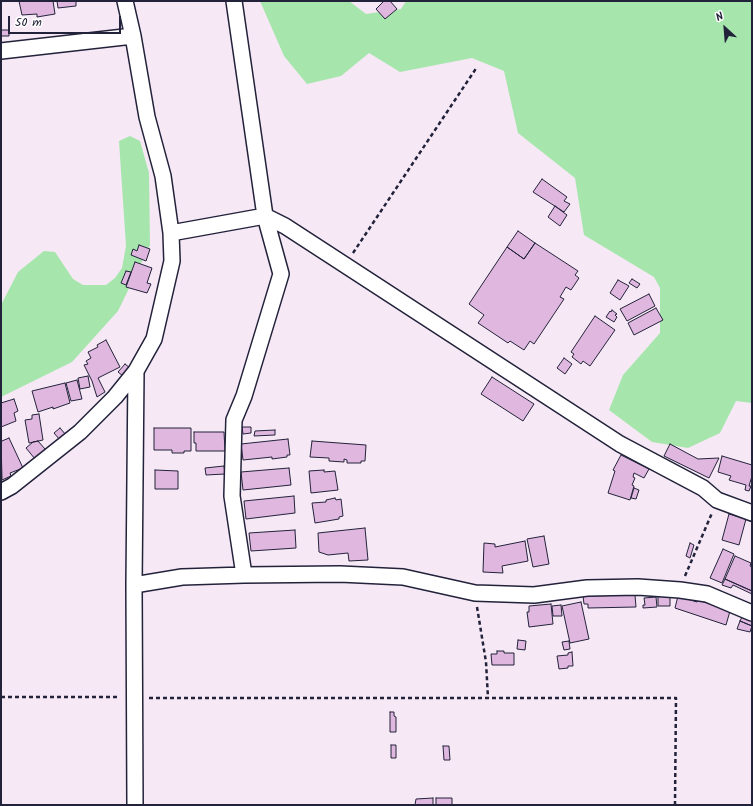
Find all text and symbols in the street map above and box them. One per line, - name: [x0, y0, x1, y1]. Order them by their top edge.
- scale bar: [10, 8, 123, 34]
- north arrow: [705, 8, 745, 48]
- text: N: [713, 8, 727, 27]
- text: 50 m: [15, 13, 42, 32]

